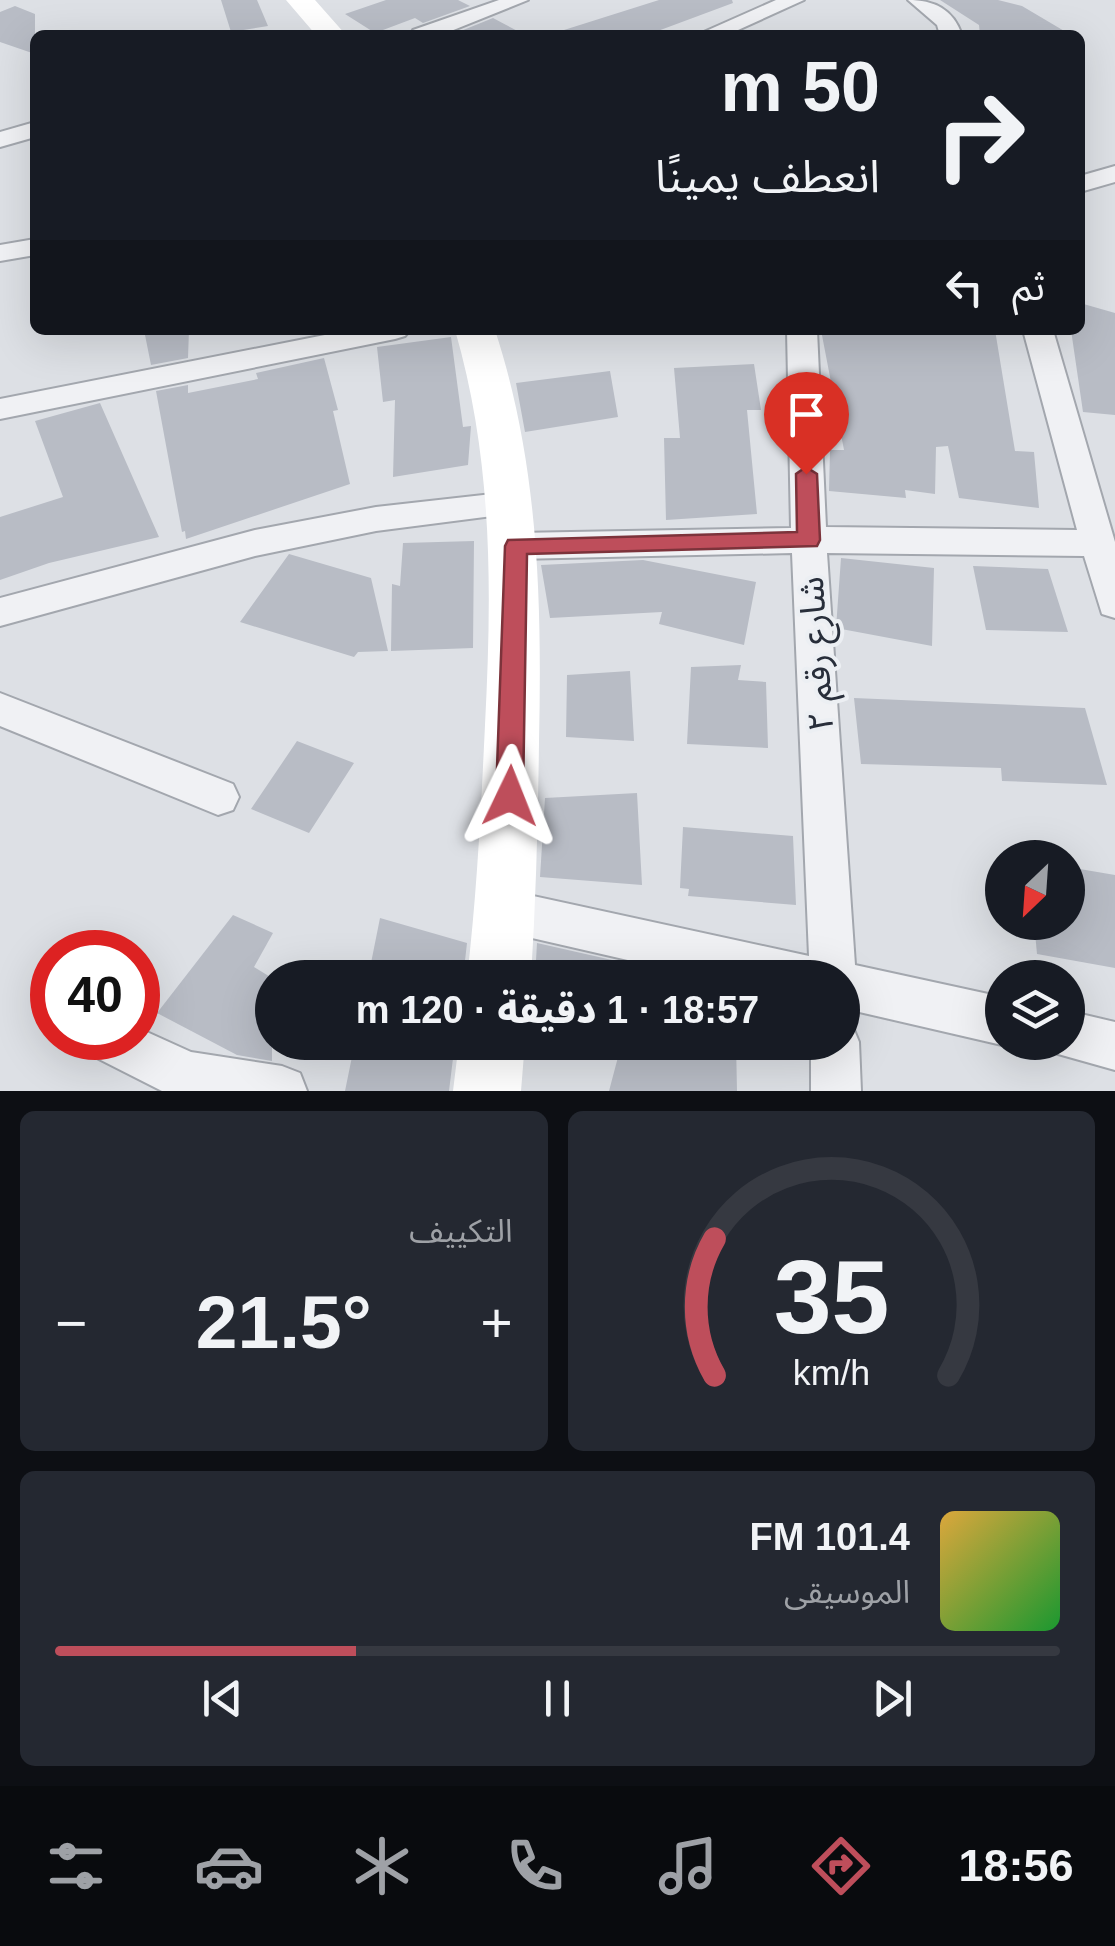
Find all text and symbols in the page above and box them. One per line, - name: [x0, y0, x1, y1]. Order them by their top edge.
- text: 50 m: [720, 48, 880, 126]
- icon: right: [915, 70, 1045, 200]
- text: انعطف يمينًا: [655, 151, 880, 202]
- icon: left: [937, 260, 992, 315]
- text: ثم: [1012, 266, 1045, 308]
- pin: [764, 372, 849, 475]
- icon: arrive: [779, 387, 834, 442]
- street label: شارع رقم ٢: [791, 575, 848, 733]
- position arrow: [458, 744, 562, 848]
- north arrow: [985, 840, 1085, 940]
- map controls: [985, 840, 1085, 1060]
- speed limit sign: 40: [30, 930, 160, 1060]
- button: layers: [985, 960, 1085, 1060]
- text: 18:57 · 1 دقيقة · 120 m: [356, 989, 759, 1031]
- text: التكييف: [409, 1213, 513, 1249]
- text: 35: [773, 1239, 889, 1355]
- text: 21.5°: [196, 1280, 372, 1364]
- text: −: [55, 1292, 87, 1354]
- text: +: [480, 1292, 513, 1354]
- text: km/h: [793, 1353, 870, 1393]
- text: 101.4 FM: [749, 1516, 910, 1558]
- text: الموسيقى: [784, 1574, 910, 1610]
- icon: previous: [195, 1671, 250, 1726]
- icon: pause: [530, 1671, 585, 1726]
- icon: next: [865, 1671, 920, 1726]
- icon: filters: [41, 1831, 111, 1901]
- icon: car: [194, 1831, 264, 1901]
- icon: climate: [347, 1831, 417, 1901]
- icon: phone: [500, 1831, 570, 1901]
- icon: music: [653, 1831, 723, 1901]
- icon: directions: [806, 1831, 876, 1901]
- text: 18:56: [958, 1840, 1074, 1891]

